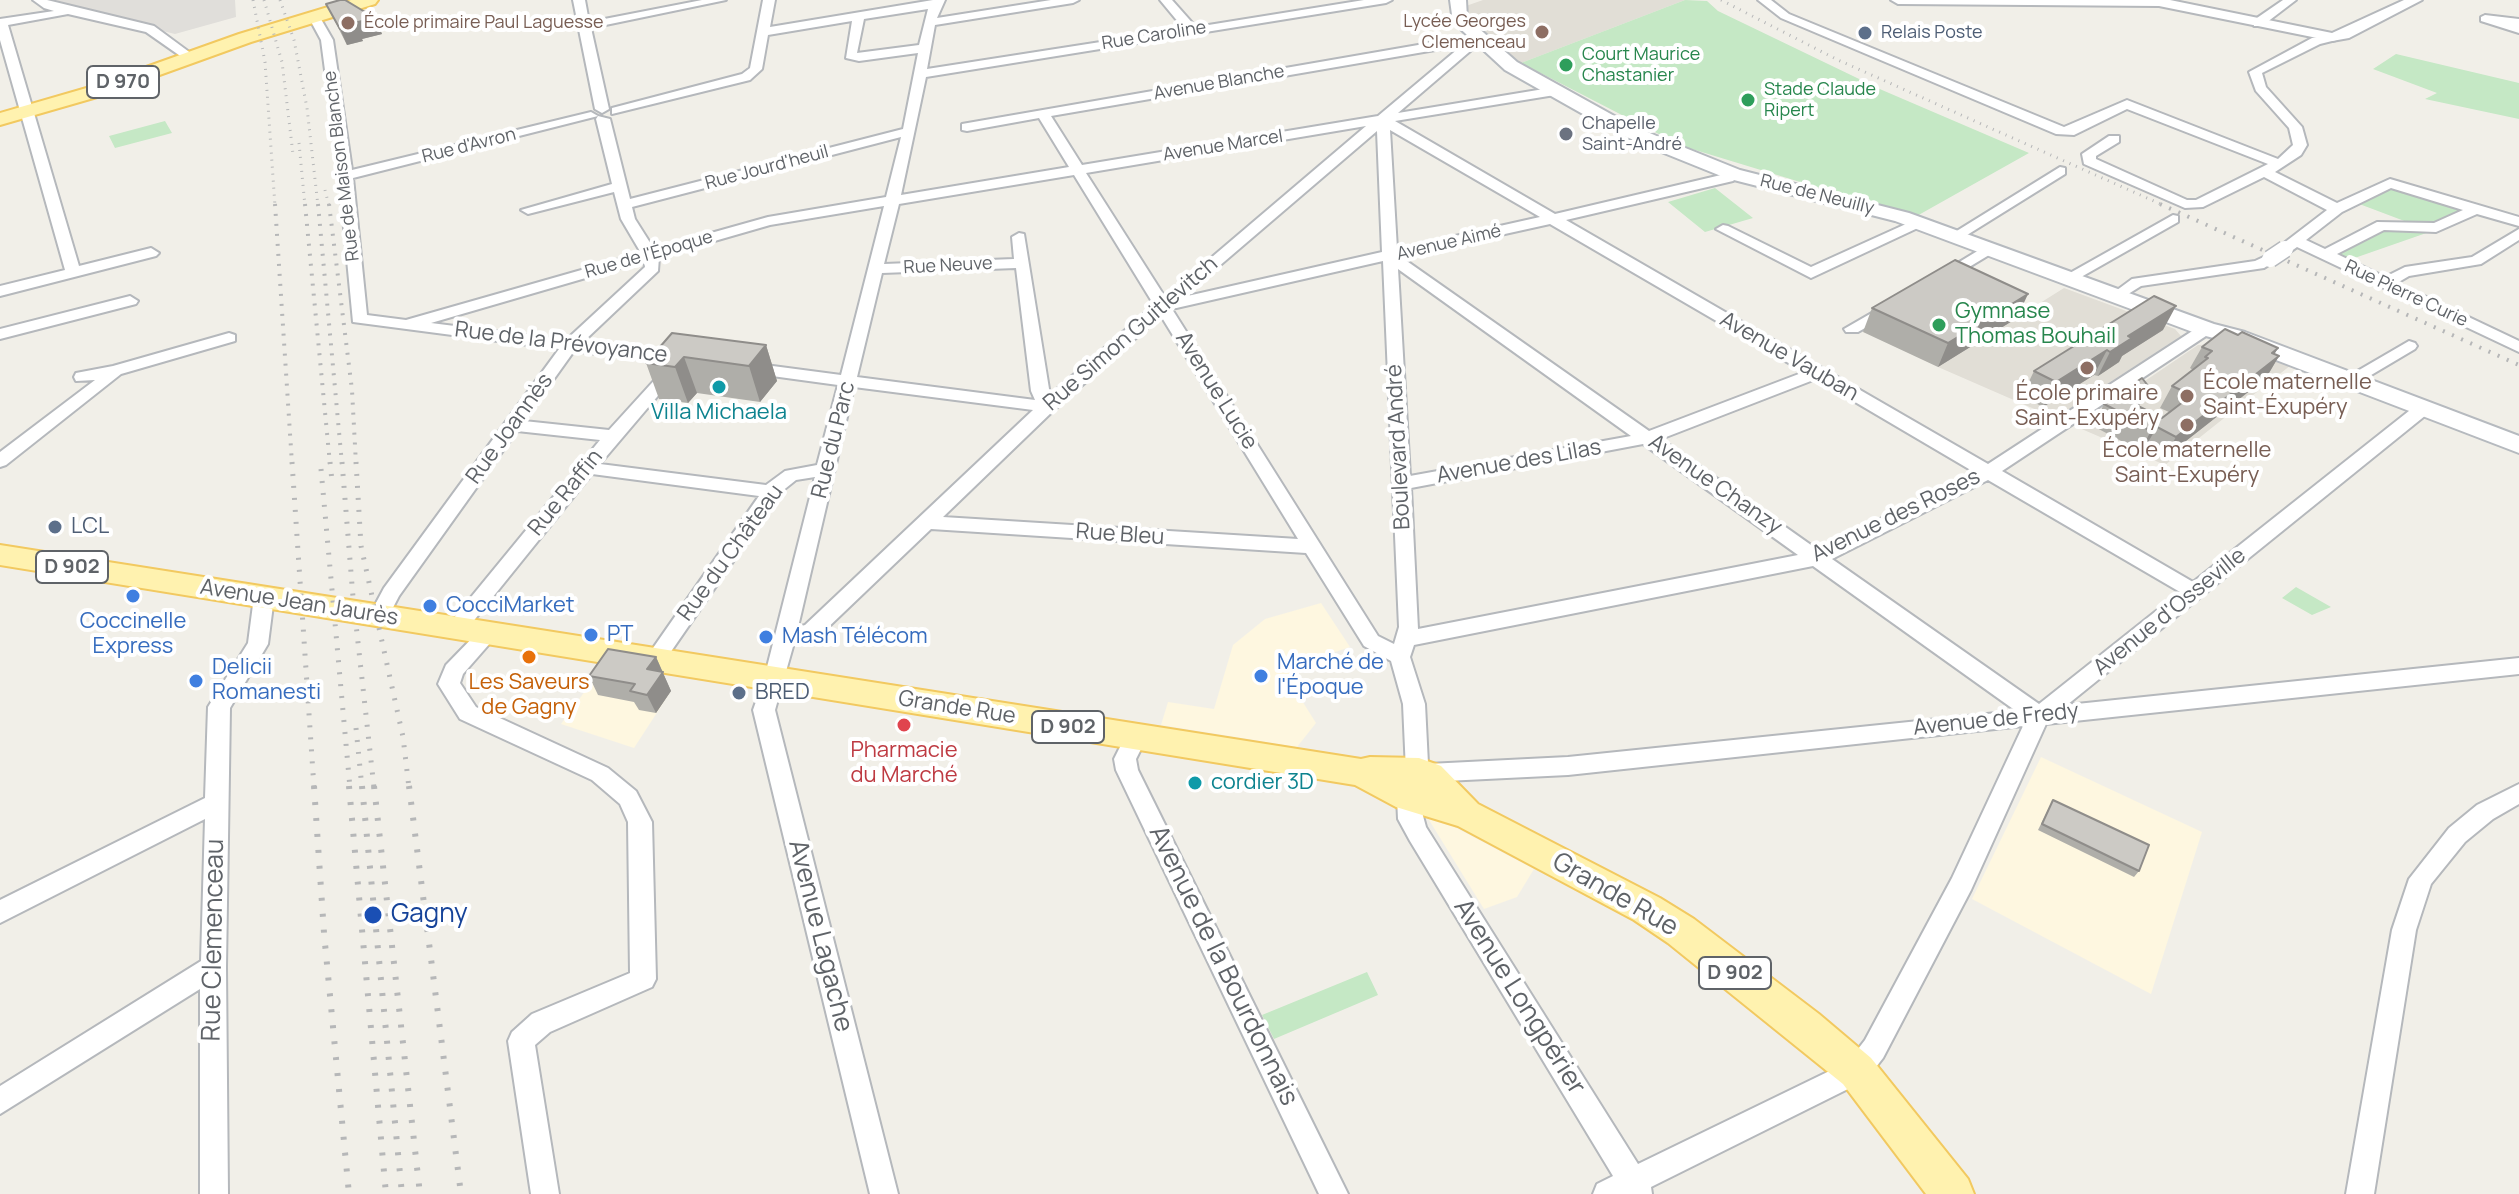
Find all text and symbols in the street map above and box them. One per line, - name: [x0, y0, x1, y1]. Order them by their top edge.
- place label: Lycée Georges Clemenceau: [1403, 11, 1526, 54]
- place label: École primaire Paul Laguesse: [364, 12, 604, 34]
- marker: École primaire Paul Laguesse: [339, 14, 357, 32]
- street label: Rue Caroline: [1100, 17, 1208, 55]
- place label: Relais Poste: [1881, 22, 1983, 44]
- marker: Lycée Georges Clemenceau: [1533, 23, 1551, 41]
- marker: Relais Poste: [1856, 24, 1874, 42]
- place label: Court Maurice Chastanier: [1582, 44, 1700, 86]
- marker: Court Maurice Chastanier: [1557, 56, 1575, 74]
- street label: Avenue Blanche: [1152, 61, 1286, 105]
- road number: D 970: [87, 66, 159, 98]
- street label: Rue de Maison Blanche: [320, 70, 364, 262]
- place label: Stade Claude Ripert: [1764, 79, 1876, 122]
- marker: Stade Claude Ripert: [1739, 91, 1757, 109]
- place label: Chapelle Saint-André: [1582, 113, 1682, 156]
- street label: Rue d'Avron: [420, 124, 518, 168]
- marker: Chapelle Saint-André: [1557, 125, 1575, 143]
- street label: Avenue Marcel: [1162, 126, 1284, 166]
- street label: Rue Jourd'heuil: [703, 141, 831, 195]
- street label: Rue de Neuilly: [1758, 170, 1876, 220]
- street label: Avenue Aimé: [1395, 220, 1503, 266]
- street label: Rue de l'Époque: [583, 226, 715, 284]
- street label: Rue Simon Guitlevitch: [1039, 251, 1223, 417]
- street label: Rue Neuve: [903, 253, 993, 279]
- street label: Rue Pierre Curie: [2341, 256, 2471, 332]
- place label: Gymnase Thomas Bouhail: [1955, 299, 2116, 350]
- street label: Avenue Vauban: [1715, 307, 1863, 407]
- marker: Gymnase Thomas Bouhail: [1930, 316, 1948, 334]
- street label: Rue de la Prévoyance: [453, 317, 669, 369]
- street label: Avenue Lucie: [1169, 327, 1263, 455]
- marker: École primaire Saint-Exupéry: [2078, 359, 2096, 377]
- street label: Boulevard André: [1381, 364, 1417, 530]
- street label: Rue Joannès: [461, 369, 559, 489]
- place label: École maternelle Saint-Éxupéry: [2203, 370, 2372, 422]
- marker: Villa Michaela: [710, 378, 728, 396]
- street label: Rue du Parc: [807, 379, 861, 501]
- place label: École primaire Saint-Exupéry: [2015, 381, 2159, 432]
- marker: École maternelle Saint-Éxupéry: [2178, 387, 2196, 405]
- place label: Villa Michaela: [651, 400, 787, 426]
- marker: École maternelle Saint-Exupéry: [2178, 416, 2196, 434]
- street label: Avenue Chanzy: [1643, 429, 1787, 541]
- street label: Avenue des Lilas: [1435, 435, 1603, 489]
- place label: École maternelle Saint-Exupéry: [2103, 438, 2271, 490]
- street label: Rue Raffin: [523, 445, 609, 541]
- street label: Avenue des Roses: [1807, 464, 1985, 568]
- street label: Rue du Château: [673, 480, 789, 626]
- place label: LCL: [71, 514, 109, 540]
- marker: LCL: [46, 518, 64, 536]
- street label: Rue Bleu: [1075, 519, 1165, 551]
- street label: Avenue d'Osseville: [2089, 542, 2251, 682]
- road number: D 902: [36, 551, 108, 583]
- street label: Avenue Jean Jaurès: [198, 574, 400, 632]
- marker: Coccinelle Express: [124, 587, 142, 605]
- place label: CocciMarket: [446, 593, 575, 619]
- marker: CocciMarket: [421, 597, 439, 615]
- place label: Coccinelle Express: [80, 609, 186, 660]
- place label: PT: [607, 622, 633, 648]
- place label: Mash Télécom: [782, 624, 928, 650]
- marker: PT: [582, 626, 600, 644]
- marker: Mash Télécom: [757, 628, 775, 646]
- marker: Les Saveurs de Gagny: [520, 648, 538, 666]
- place label: Marché de l'Époque: [1277, 650, 1384, 702]
- place label: Delicii Romanesti: [212, 655, 321, 706]
- marker: Marché de l'Époque: [1252, 667, 1270, 685]
- place label: Les Saveurs de Gagny: [468, 670, 590, 722]
- marker: Delicii Romanesti: [187, 672, 205, 690]
- place label: BRED: [755, 680, 810, 706]
- marker: BRED: [730, 684, 748, 702]
- street label: Grande Rue: [897, 686, 1017, 730]
- street label: Avenue de Fredy: [1912, 698, 2080, 742]
- road number: D 902: [1032, 711, 1104, 743]
- marker: Pharmacie du Marché: [895, 716, 913, 734]
- place label: Pharmacie du Marché: [850, 738, 958, 790]
- place label: cordier 3D: [1211, 770, 1314, 796]
- marker: cordier 3D: [1186, 774, 1204, 792]
- street label: Avenue de la Bourdonnais: [1142, 821, 1304, 1111]
- street label: Avenue Lagache: [781, 837, 859, 1035]
- street label: Rue Clemenceau: [197, 838, 231, 1042]
- street label: Grande Rue: [1547, 847, 1683, 943]
- street label: Avenue Longpérier: [1446, 894, 1592, 1100]
- place label: Gagny: [391, 899, 468, 931]
- marker: Gagny: [362, 904, 384, 926]
- road number: D 902: [1699, 957, 1771, 989]

